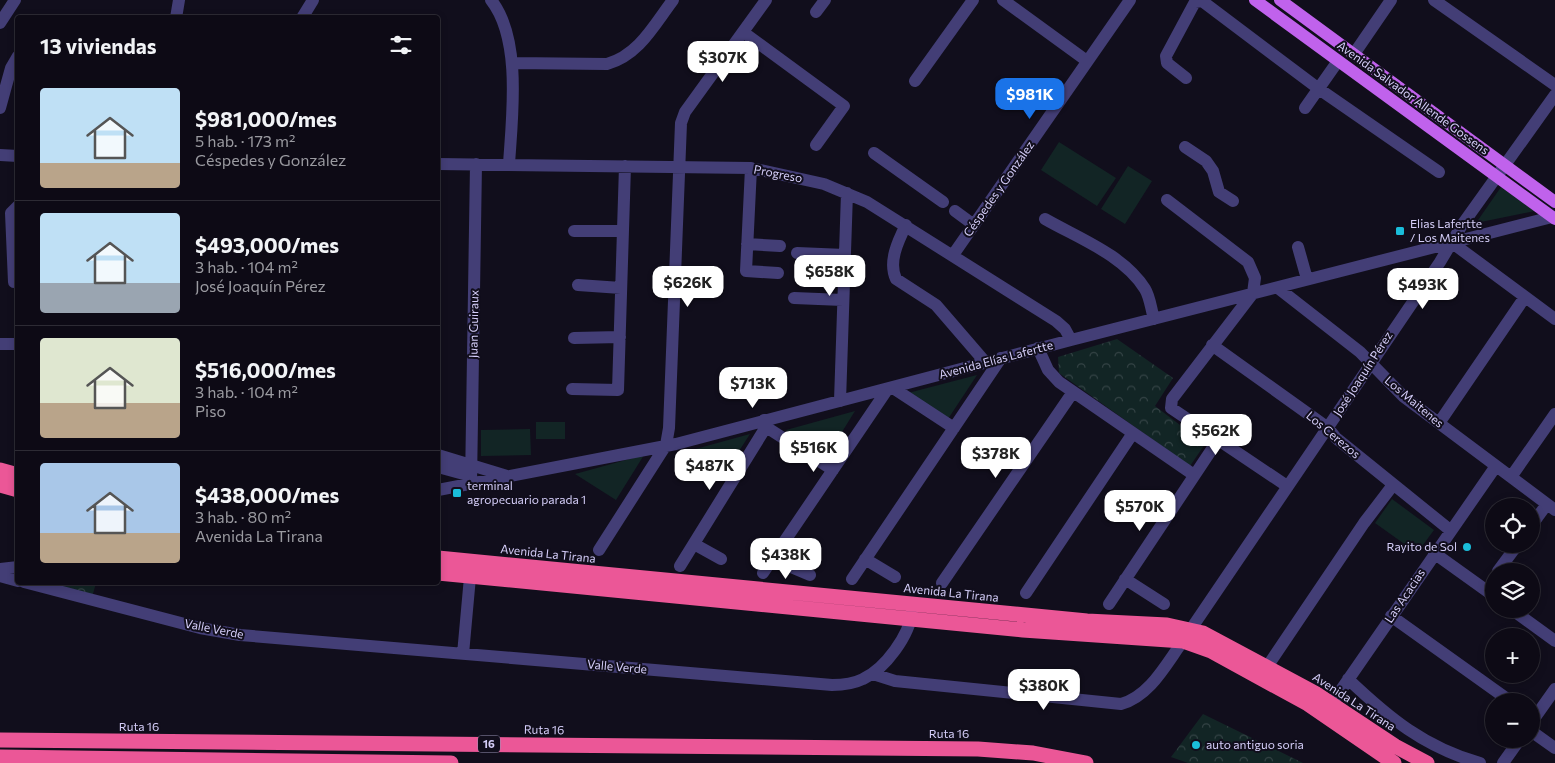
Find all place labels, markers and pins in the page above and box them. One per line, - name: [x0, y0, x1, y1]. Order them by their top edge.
- pin: $307K: [688, 41, 758, 83]
- pin: $981K: [995, 78, 1065, 120]
- place label: Elias Lafertte / Los Maitenes: [1410, 216, 1490, 244]
- marker: Elias Lafertte / Los Maitenes: [1394, 225, 1406, 237]
- pin: $658K: [795, 254, 865, 297]
- pin: $626K: [653, 266, 723, 308]
- pin: $493K: [1388, 268, 1458, 310]
- pin: $713K: [718, 366, 788, 409]
- pin: $562K: [1181, 414, 1251, 456]
- pin: $516K: [779, 430, 849, 473]
- pin: $378K: [961, 436, 1031, 479]
- pin: $487K: [675, 448, 745, 491]
- place label: terminal agropecuario parada 1: [467, 478, 586, 506]
- marker: terminal agropecuario parada 1: [451, 487, 463, 499]
- pin: $570K: [1105, 490, 1175, 532]
- pin: $438K: [751, 538, 821, 580]
- place label: Rayito de Sol: [1386, 539, 1457, 553]
- marker: Rayito de Sol: [1461, 541, 1473, 553]
- pin: $380K: [1009, 668, 1079, 711]
- place label: auto antiguo soria: [1206, 737, 1304, 751]
- marker: auto antiguo soria: [1190, 739, 1202, 751]

